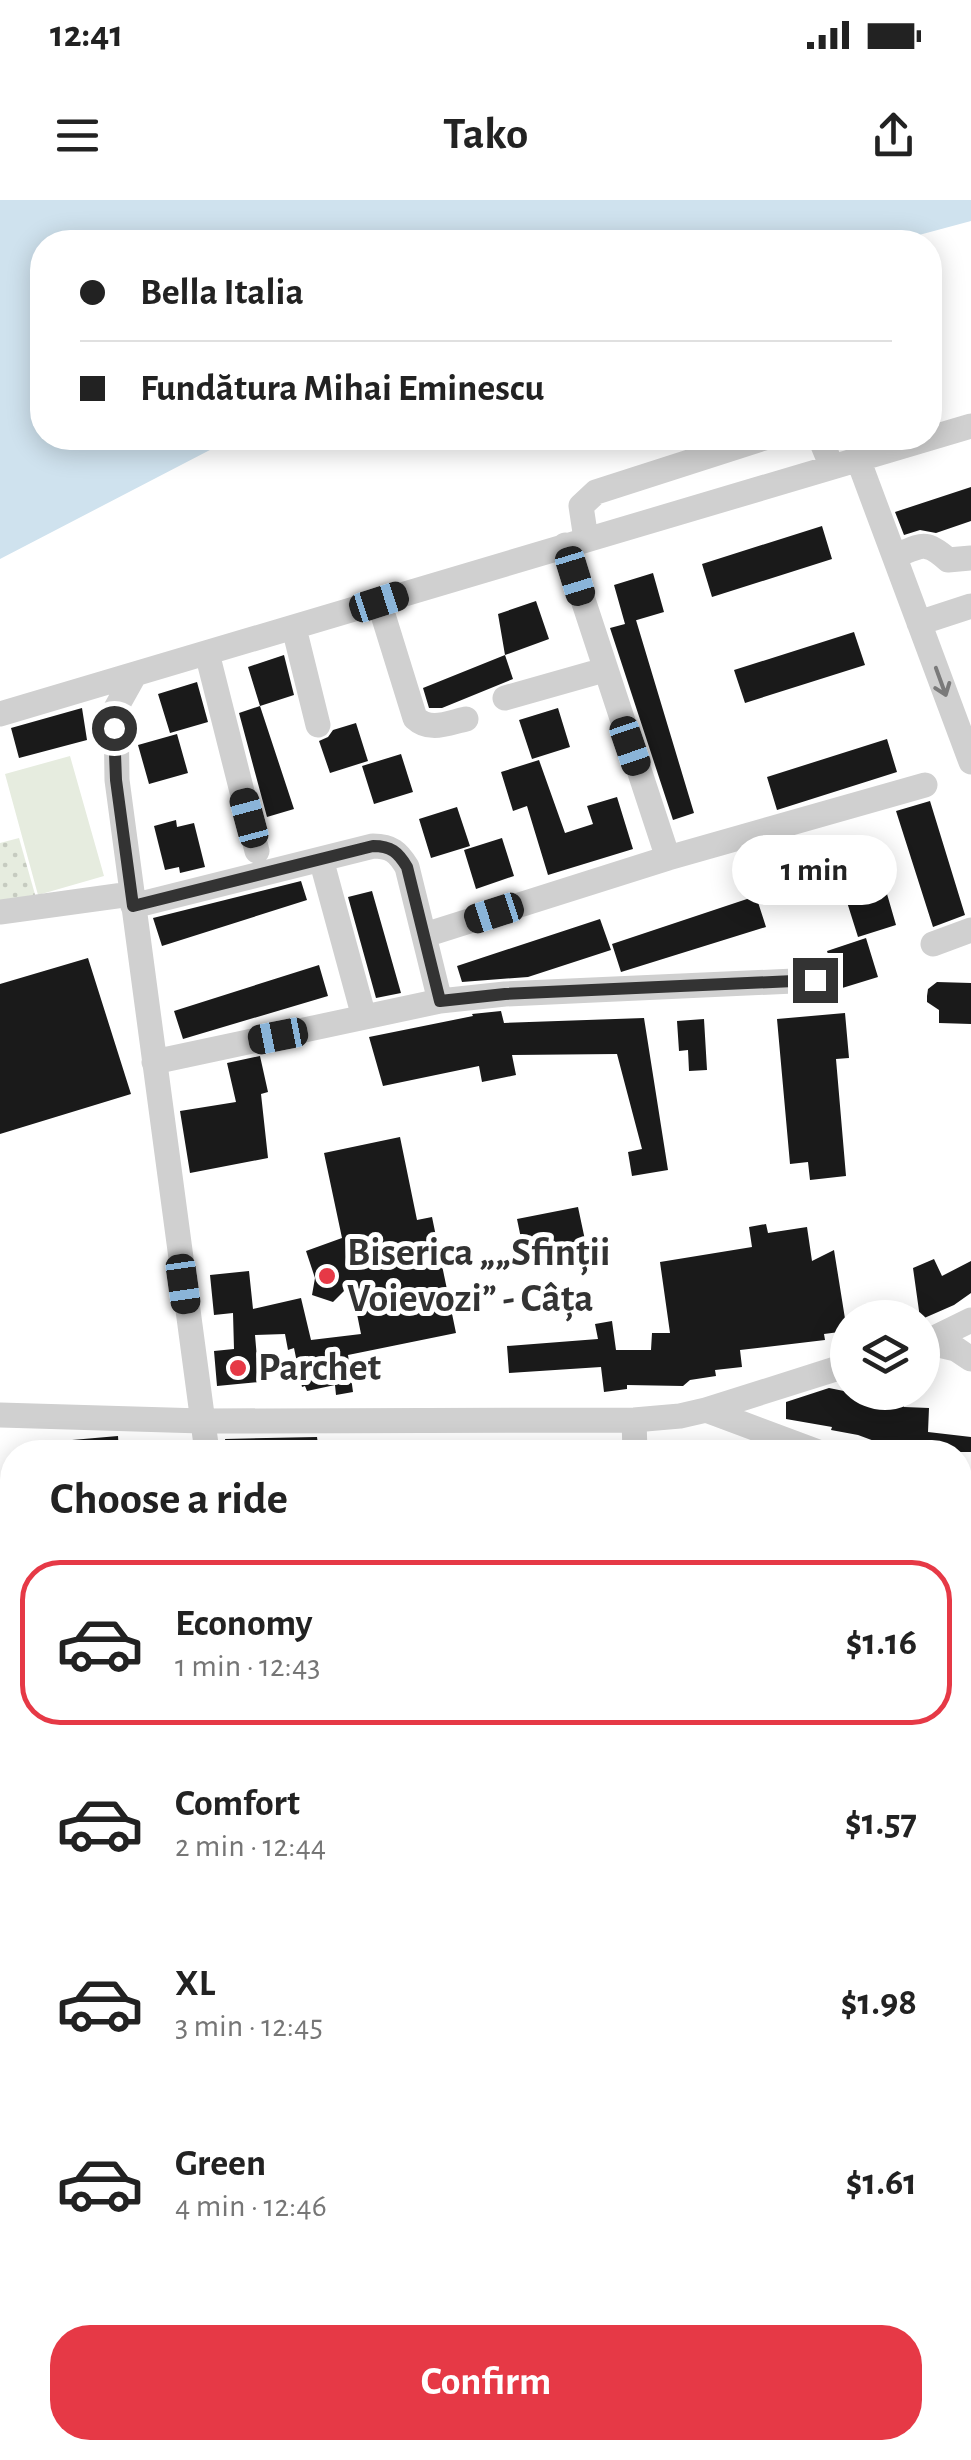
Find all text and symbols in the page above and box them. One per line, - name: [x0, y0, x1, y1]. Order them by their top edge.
- text: 12:41: [50, 16, 123, 54]
- icon: menu: [50, 108, 105, 163]
- icon: share: [866, 108, 921, 163]
- text: Tako: [443, 112, 528, 157]
- text: Bella Italia: [140, 274, 304, 312]
- text: Fundătura Mihai Eminescu: [140, 370, 544, 408]
- car: [552, 543, 598, 609]
- car: [346, 578, 412, 626]
- one-way arrow: [933, 665, 951, 696]
- route start: [92, 706, 137, 751]
- car: [606, 713, 654, 779]
- car: [227, 785, 271, 851]
- callout: 1 min: [732, 835, 898, 905]
- text: 1 min: [781, 854, 848, 886]
- car: [461, 889, 527, 937]
- route end: [793, 958, 838, 1003]
- car: [246, 1016, 310, 1056]
- place label: Biserica „„Sfinții Voievozi” - Câța: [347, 1233, 610, 1322]
- car: [164, 1252, 202, 1316]
- marker: Biserica „„Sfinții Voievozi” - Câța: [316, 1265, 338, 1287]
- map controls: [830, 1300, 940, 1410]
- button: layers: [830, 1300, 940, 1410]
- place label: Parchet: [258, 1348, 382, 1388]
- marker: Parchet: [227, 1357, 249, 1379]
- text: Choose a ride: [50, 1477, 288, 1522]
- icon: car: [55, 1598, 145, 1688]
- text: Economy: [175, 1605, 313, 1643]
- text: $1.16: [845, 1624, 917, 1662]
- text: 1 min · 12:43: [175, 1650, 321, 1682]
- icon: car: [55, 1778, 145, 1868]
- text: Comfort: [175, 1785, 300, 1823]
- text: $1.57: [845, 1804, 917, 1842]
- text: 2 min · 12:44: [175, 1830, 326, 1862]
- icon: car: [55, 1958, 145, 2048]
- text: XL: [175, 1965, 215, 2003]
- text: $1.98: [840, 1984, 917, 2022]
- text: 3 min · 12:45: [175, 2010, 323, 2042]
- icon: car: [55, 2138, 145, 2228]
- text: Green: [175, 2145, 266, 2183]
- text: $1.61: [845, 2164, 917, 2202]
- text: 4 min · 12:46: [175, 2190, 327, 2222]
- button: Confirm: [50, 2325, 922, 2440]

